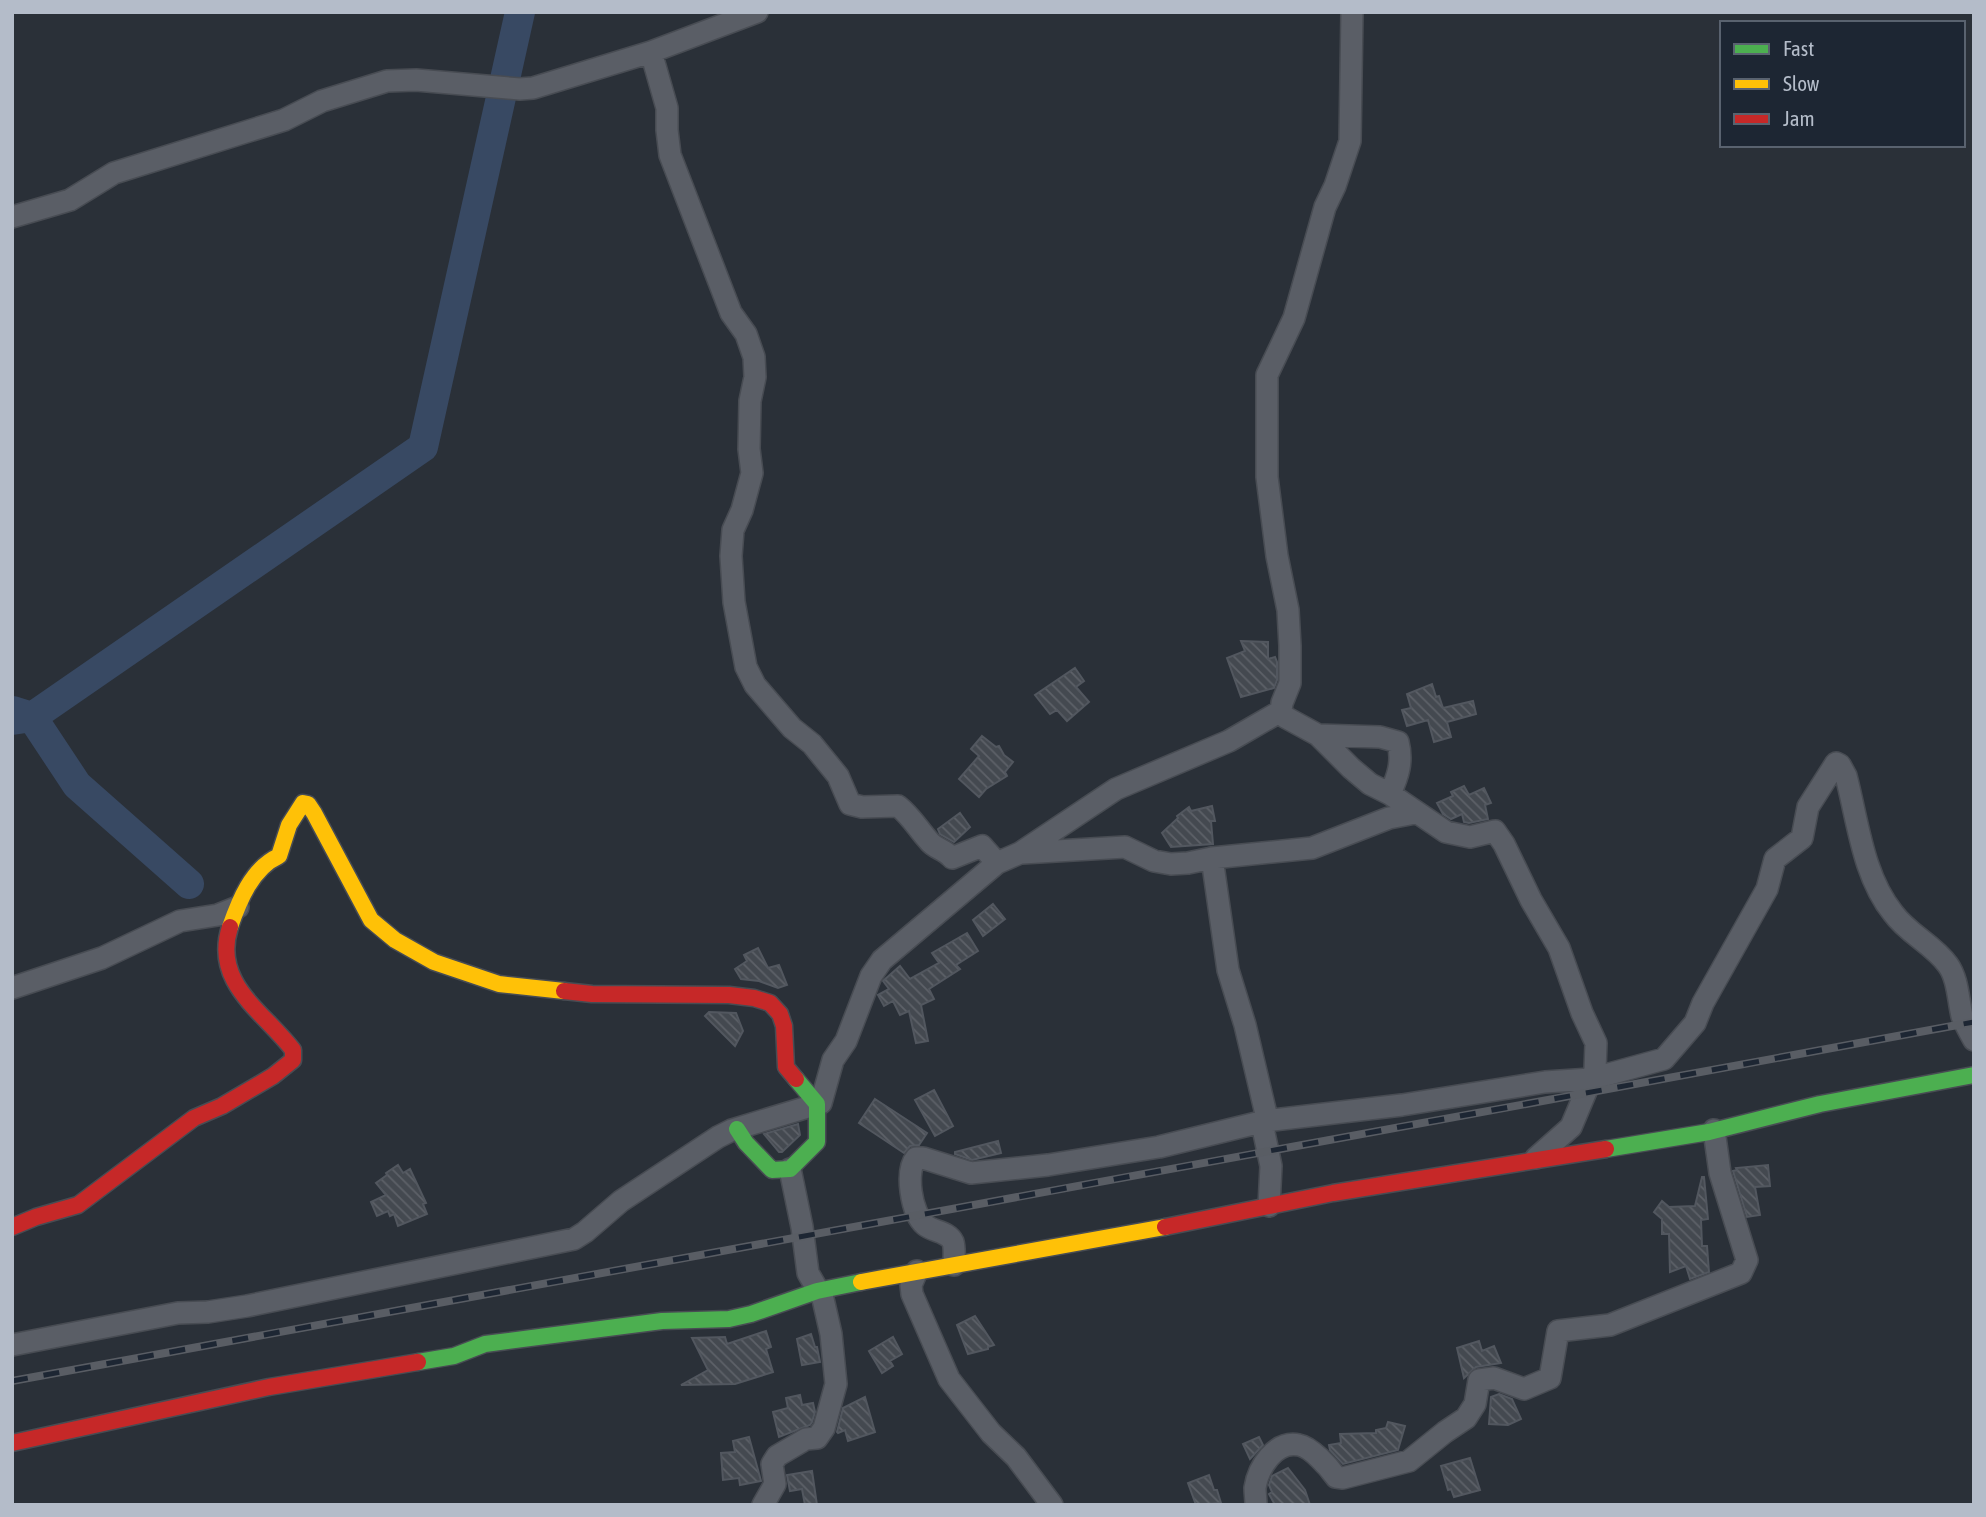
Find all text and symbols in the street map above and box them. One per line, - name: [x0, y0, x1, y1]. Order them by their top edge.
- legend: [1720, 21, 1965, 147]
- text: Fast: [1783, 36, 1814, 60]
- text: Slow: [1783, 71, 1820, 95]
- text: Jam: [1783, 106, 1815, 130]

